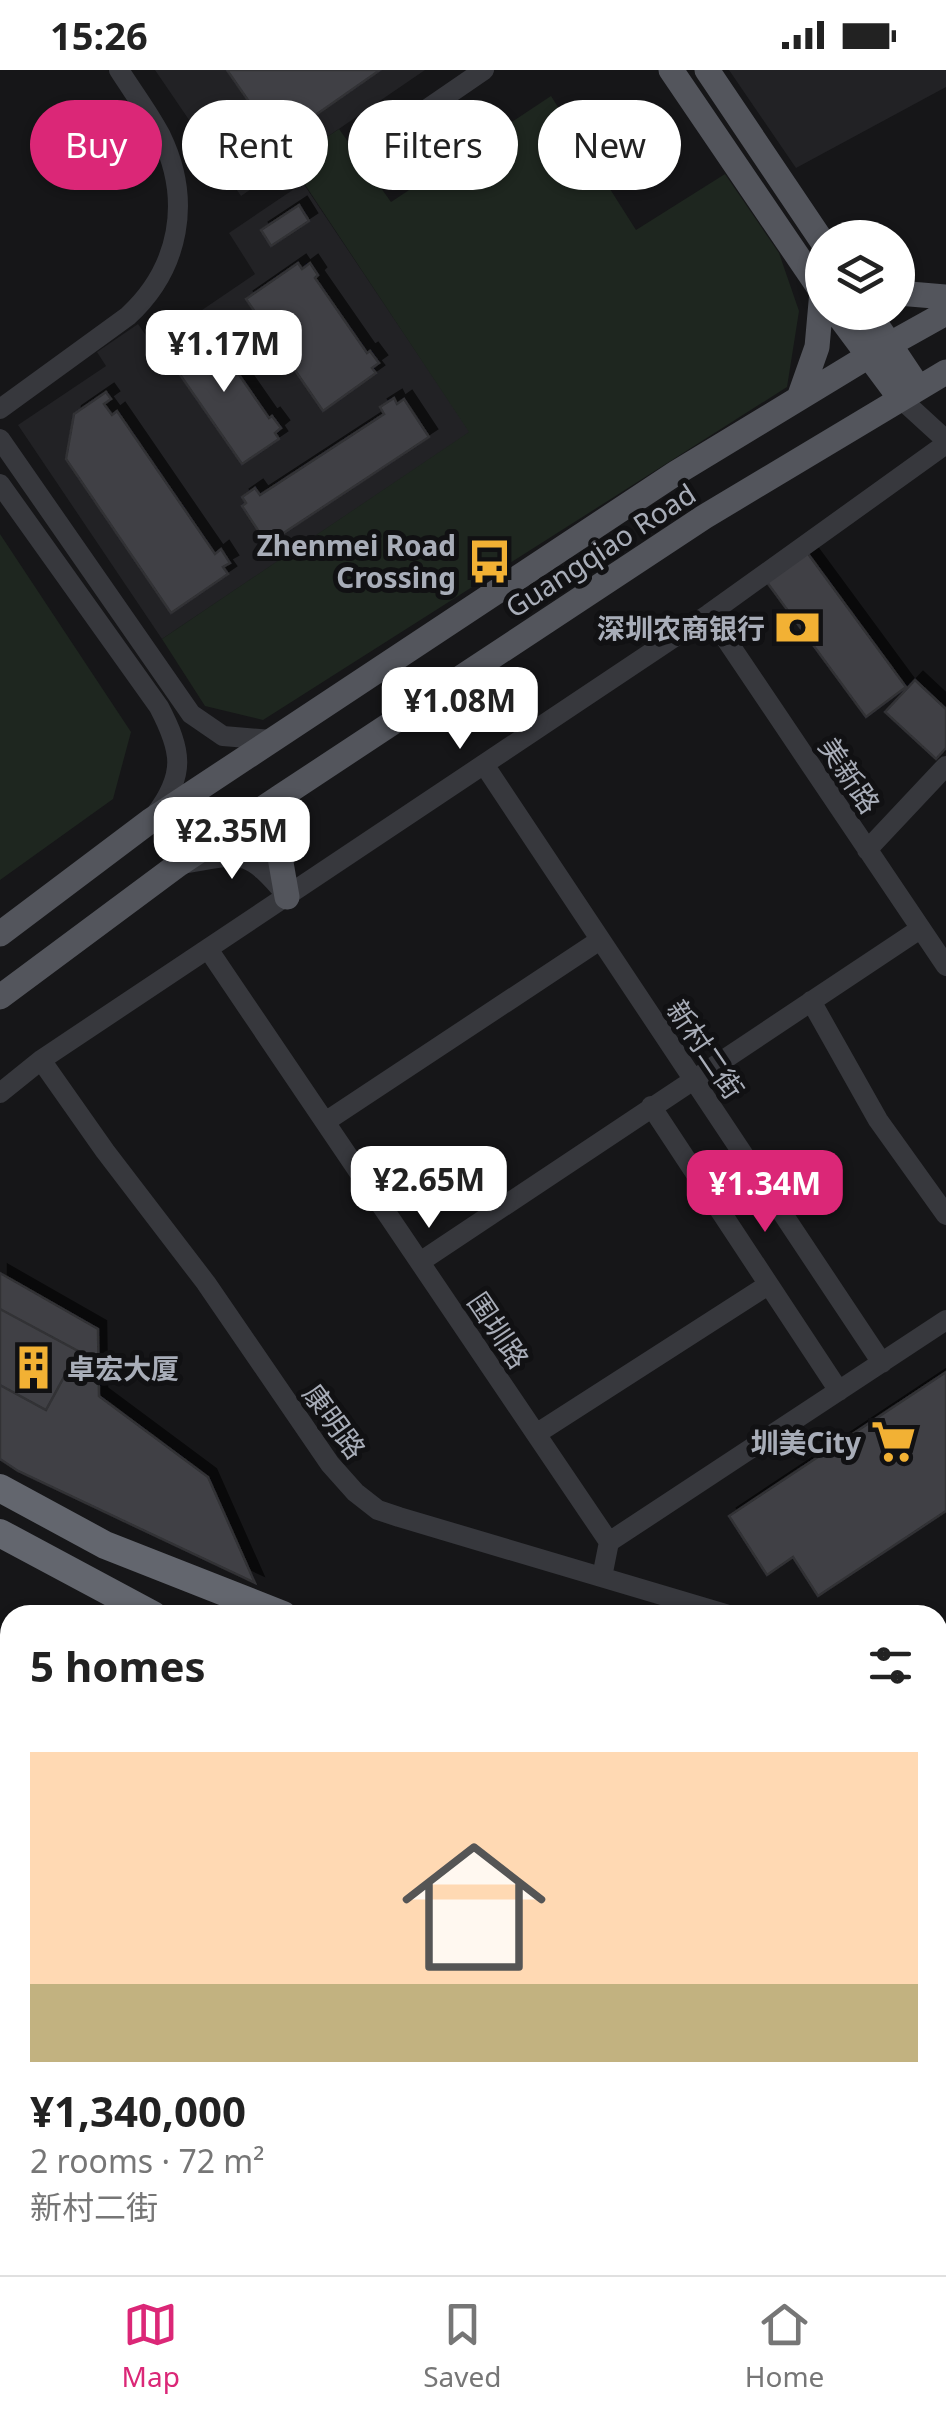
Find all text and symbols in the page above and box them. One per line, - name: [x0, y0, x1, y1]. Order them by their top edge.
- text: 15:26: [50, 9, 148, 61]
- chip: Buy: [30, 100, 162, 190]
- chip: Rent: [182, 100, 328, 190]
- chip: Filters: [348, 100, 518, 190]
- chip: New: [538, 100, 681, 190]
- map controls: [805, 220, 915, 330]
- button: layers: [805, 220, 915, 330]
- pin: ¥1.17M: [143, 310, 305, 395]
- text: ¥1.17M: [168, 321, 280, 364]
- street label: Guangqiao Road: [498, 474, 702, 626]
- place label: Zhenmei Road Crossing: [257, 526, 456, 596]
- bus stop icon: Zhenmei Road Crossing: [465, 537, 513, 585]
- bank icon: 深圳农商银行: [774, 604, 822, 652]
- place label: 深圳农商银行: [597, 609, 765, 647]
- pin: ¥1.08M: [379, 667, 541, 752]
- text: ¥1.08M: [404, 678, 516, 721]
- street label: 美新路: [811, 730, 889, 820]
- pin: ¥2.35M: [151, 797, 313, 882]
- text: ¥2.35M: [176, 808, 288, 851]
- street label: 新村二街: [659, 992, 753, 1106]
- pin: ¥2.65M: [348, 1146, 510, 1231]
- pin: ¥1.34M: [684, 1150, 846, 1235]
- text: ¥2.65M: [373, 1157, 485, 1200]
- text: ¥1.34M: [709, 1161, 821, 1204]
- street label: 围圳路: [460, 1285, 538, 1375]
- building icon: 卓宏大厦: [10, 1344, 58, 1392]
- place label: 卓宏大厦: [67, 1349, 179, 1387]
- street label: 康明路: [295, 1376, 375, 1466]
- supermarket icon: 圳美City: [870, 1418, 918, 1466]
- place label: 圳美City: [751, 1423, 861, 1461]
- text: 5 homes: [30, 1637, 206, 1694]
- icon: filters: [863, 1638, 918, 1693]
- icon: home: [384, 1817, 564, 1997]
- text: ¥1,340,000: [30, 2082, 246, 2139]
- text: 2 rooms · 72 m²: [30, 2139, 264, 2182]
- text: 新村二街: [30, 2185, 158, 2228]
- tab: Map: [122, 2297, 180, 2395]
- tab: Saved: [423, 2297, 501, 2395]
- tab: Home: [745, 2297, 824, 2395]

